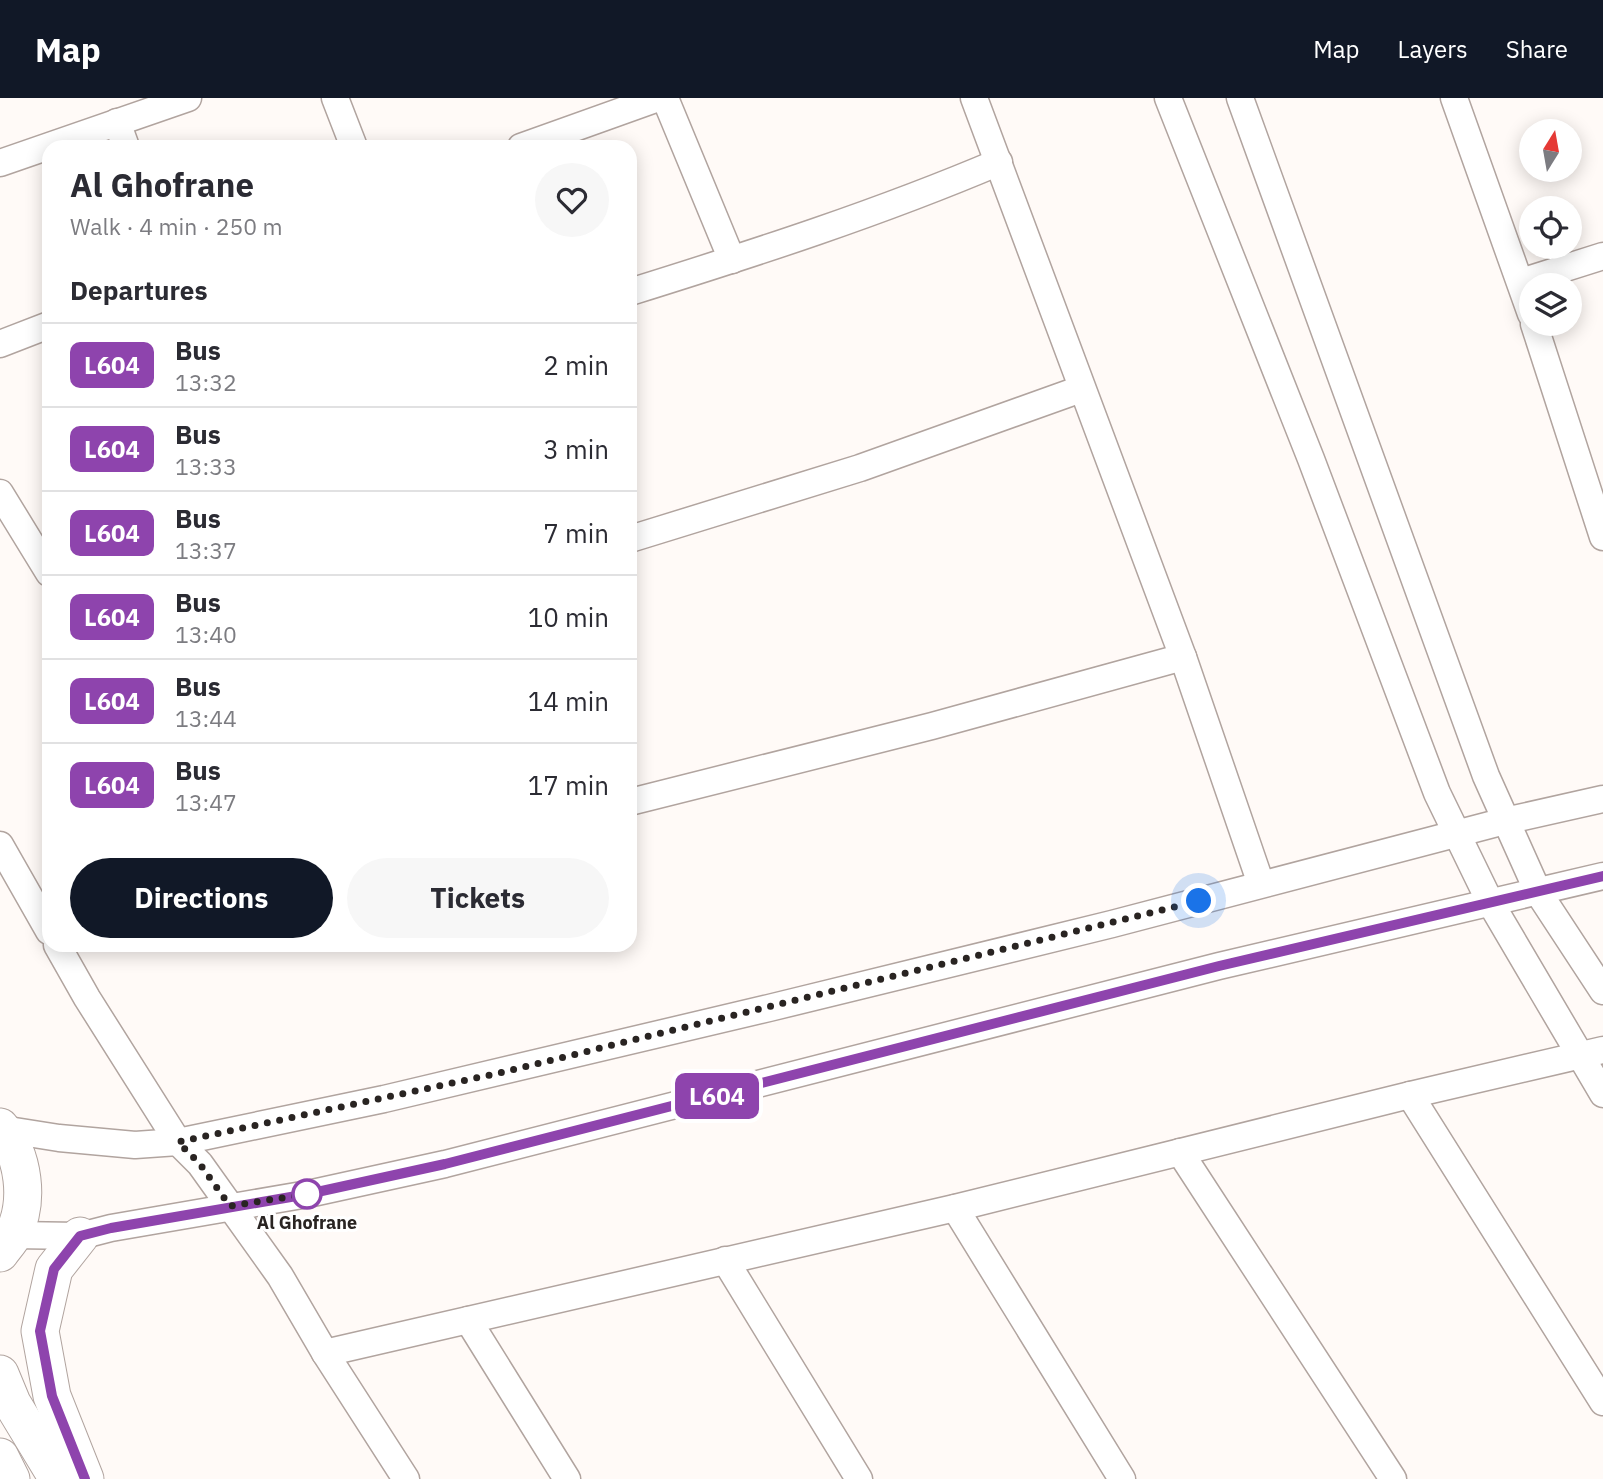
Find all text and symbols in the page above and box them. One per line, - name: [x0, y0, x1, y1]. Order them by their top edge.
- text: Map: [35, 28, 101, 71]
- text: Map: [1313, 33, 1360, 65]
- text: Layers: [1398, 33, 1468, 65]
- text: Share: [1506, 33, 1568, 65]
- north arrow: [1519, 119, 1582, 182]
- map controls: [1519, 119, 1582, 336]
- text: Al Ghofrane: [70, 163, 254, 206]
- button: heart: [535, 163, 609, 237]
- button: locate: [1519, 196, 1582, 259]
- text: Walk · 4 min · 250 m: [70, 211, 283, 241]
- text: Departures: [70, 273, 208, 307]
- button: layers: [1519, 273, 1582, 336]
- text: Bus: [175, 333, 221, 367]
- text: 2 min: [543, 348, 609, 382]
- text: L604: [84, 349, 140, 381]
- text: 13:32: [175, 367, 237, 397]
- text: Bus: [175, 417, 221, 451]
- text: 3 min: [543, 432, 609, 466]
- text: L604: [84, 433, 140, 465]
- text: 13:33: [175, 451, 237, 481]
- text: Bus: [175, 501, 221, 535]
- text: 7 min: [543, 516, 609, 550]
- text: L604: [84, 517, 140, 549]
- text: 13:37: [175, 535, 237, 565]
- text: Bus: [175, 585, 221, 619]
- text: 10 min: [528, 600, 609, 634]
- text: L604: [84, 601, 140, 633]
- text: 13:40: [175, 619, 237, 649]
- text: Bus: [175, 669, 221, 703]
- text: 14 min: [528, 684, 609, 718]
- text: L604: [84, 685, 140, 717]
- text: 13:44: [175, 703, 237, 733]
- text: Bus: [175, 753, 221, 787]
- text: 17 min: [528, 768, 609, 802]
- text: L604: [84, 769, 140, 801]
- text: 13:47: [175, 787, 237, 817]
- button: Directions: [70, 858, 333, 938]
- button: Tickets: [347, 858, 609, 938]
- your location: [1181, 883, 1216, 918]
- line badge: L604: [668, 1073, 766, 1119]
- text: L604: [689, 1080, 745, 1112]
- marker: Al Ghofrane: [292, 1179, 322, 1209]
- place label: Al Ghofrane: [257, 1211, 357, 1234]

